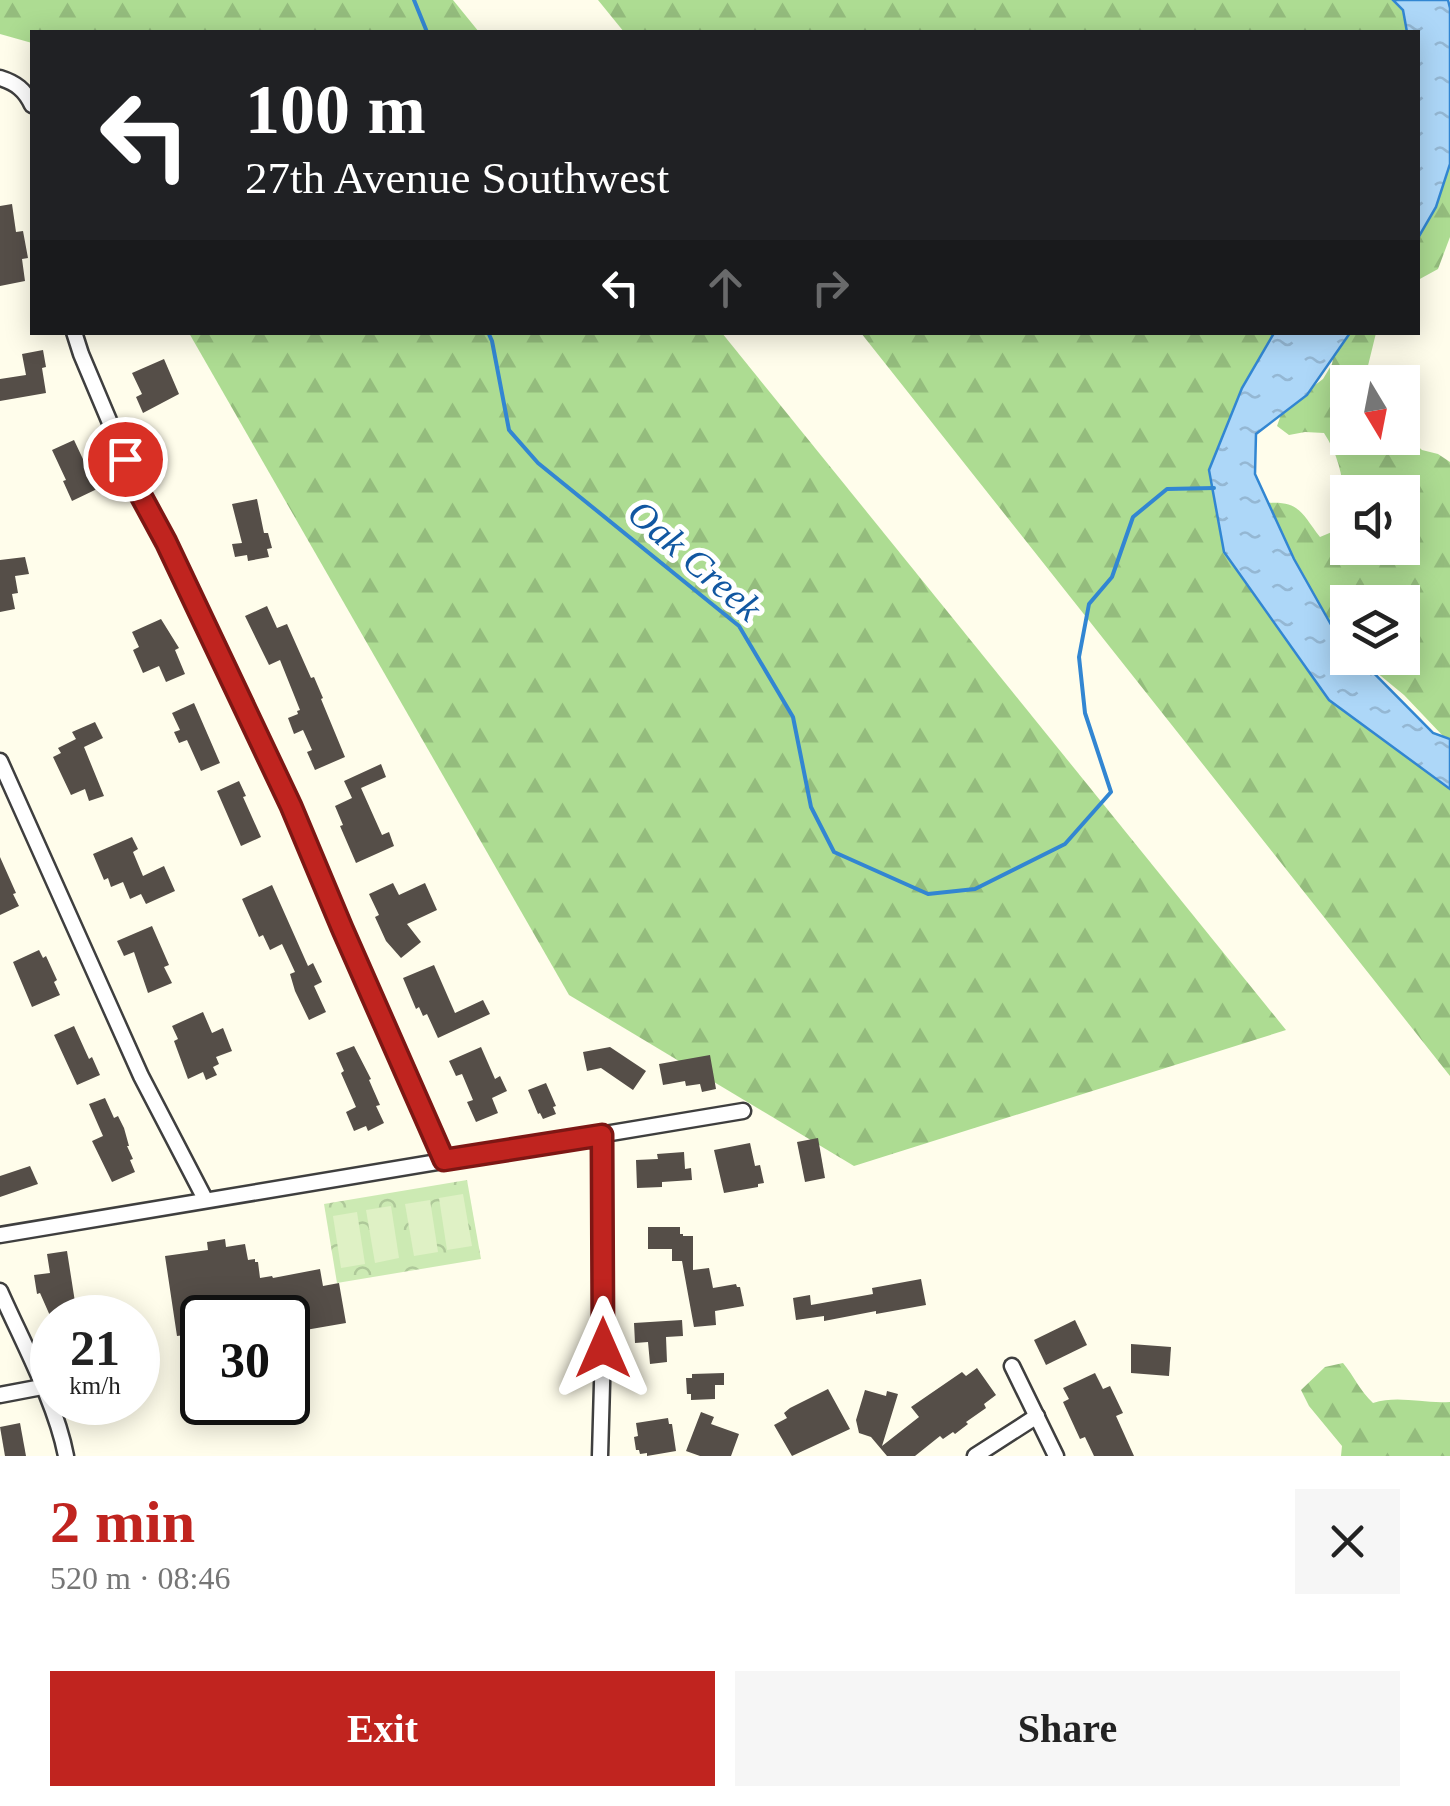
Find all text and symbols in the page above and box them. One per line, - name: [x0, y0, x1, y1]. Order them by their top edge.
- icon: left: [80, 70, 210, 200]
- text: 100 m: [245, 71, 426, 148]
- text: 27th Avenue Southwest: [245, 153, 669, 203]
- icon: left: [593, 260, 648, 315]
- icon: ahead: [698, 260, 753, 315]
- icon: right: [803, 260, 858, 315]
- north arrow: [1330, 365, 1420, 455]
- map controls: [1330, 365, 1420, 675]
- pin: [83, 417, 168, 502]
- icon: arrive: [98, 432, 153, 487]
- button: sound: [1330, 475, 1420, 565]
- water label: Oak Creek: [620, 491, 771, 630]
- button: layers: [1330, 585, 1420, 675]
- speed limit sign: 30: [180, 1295, 310, 1425]
- position arrow: [551, 1296, 655, 1400]
- text: 21: [70, 1320, 120, 1376]
- text: km/h: [69, 1372, 121, 1399]
- text: 2 min: [50, 1489, 195, 1555]
- button: close: [1295, 1489, 1400, 1594]
- text: 520 m · 08:46: [50, 1560, 230, 1596]
- button: Exit: [50, 1671, 715, 1786]
- button: Share: [735, 1671, 1400, 1786]

